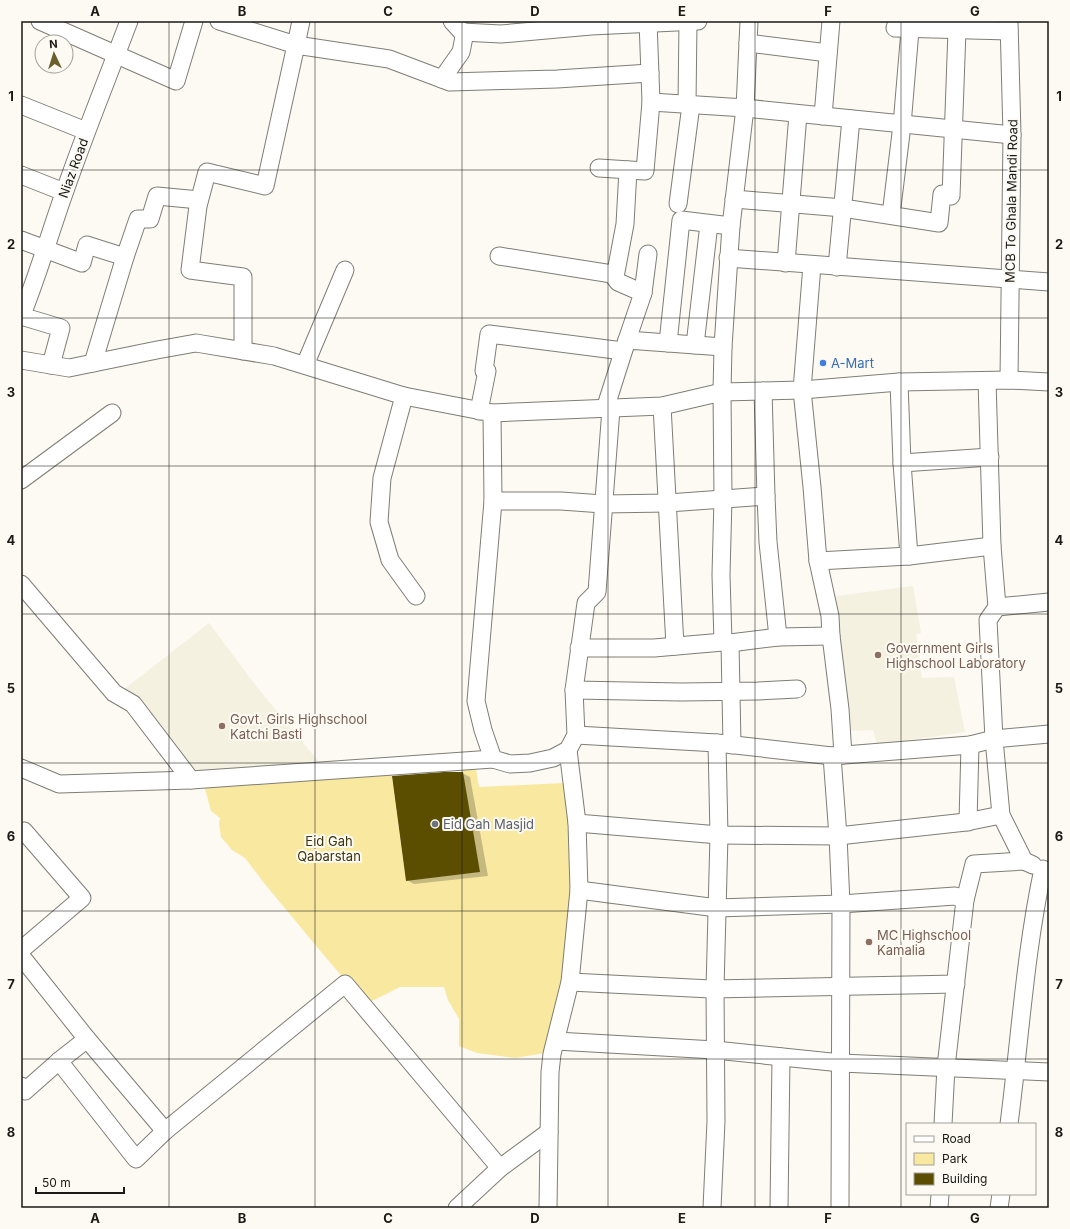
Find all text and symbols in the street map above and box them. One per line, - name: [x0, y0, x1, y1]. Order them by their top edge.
- text: A: [90, 3, 100, 19]
- text: B: [238, 3, 247, 19]
- text: C: [383, 3, 393, 19]
- text: D: [530, 3, 540, 19]
- text: E: [678, 3, 686, 19]
- text: F: [824, 3, 832, 19]
- text: G: [970, 3, 980, 19]
- north arrow: [34, 34, 74, 74]
- text: N: [49, 37, 58, 51]
- text: 1: [8, 88, 14, 104]
- text: 1: [1056, 88, 1062, 104]
- street label: MCB To Ghala Mandi Road: [1002, 119, 1020, 283]
- street label: Niaz Road: [55, 136, 91, 200]
- text: 2: [7, 236, 15, 252]
- text: 2: [1055, 236, 1063, 252]
- place label: A-Mart: [831, 355, 874, 371]
- marker: A-Mart: [818, 358, 828, 368]
- text: 3: [7, 384, 15, 400]
- text: 3: [1055, 384, 1063, 400]
- text: 4: [7, 532, 16, 548]
- text: 4: [1055, 532, 1064, 548]
- place label: Government Girls Highschool Laboratory: [886, 640, 1026, 671]
- marker: Government Girls Highschool Laboratory: [873, 650, 883, 660]
- text: 5: [7, 680, 15, 696]
- text: 5: [1055, 680, 1063, 696]
- place label: Govt. Girls Highschool Katchi Basti: [230, 711, 367, 742]
- marker: Govt. Girls Highschool Katchi Basti: [217, 721, 227, 731]
- place label: Eid Gah Masjid: [443, 816, 534, 832]
- marker: Eid Gah Masjid: [430, 819, 440, 829]
- text: 6: [7, 828, 15, 844]
- text: 6: [1055, 828, 1063, 844]
- park label: Eid Gah Qabarstan: [297, 833, 361, 864]
- place label: MC Highschool Kamalia: [877, 927, 971, 958]
- marker: MC Highschool Kamalia: [864, 937, 874, 947]
- text: 7: [7, 976, 15, 992]
- text: 7: [1055, 976, 1063, 992]
- legend: [906, 1123, 1036, 1195]
- text: 8: [7, 1124, 15, 1140]
- text: 8: [1055, 1124, 1063, 1140]
- text: Road: [942, 1131, 971, 1146]
- text: Park: [942, 1151, 968, 1166]
- scale bar: [36, 1169, 124, 1195]
- text: Building: [942, 1171, 987, 1186]
- text: 50 m: [42, 1175, 71, 1190]
- text: A: [90, 1210, 100, 1226]
- text: B: [238, 1210, 247, 1226]
- text: C: [383, 1210, 393, 1226]
- text: D: [530, 1210, 540, 1226]
- text: E: [678, 1210, 686, 1226]
- text: F: [824, 1210, 832, 1226]
- text: G: [970, 1210, 980, 1226]

